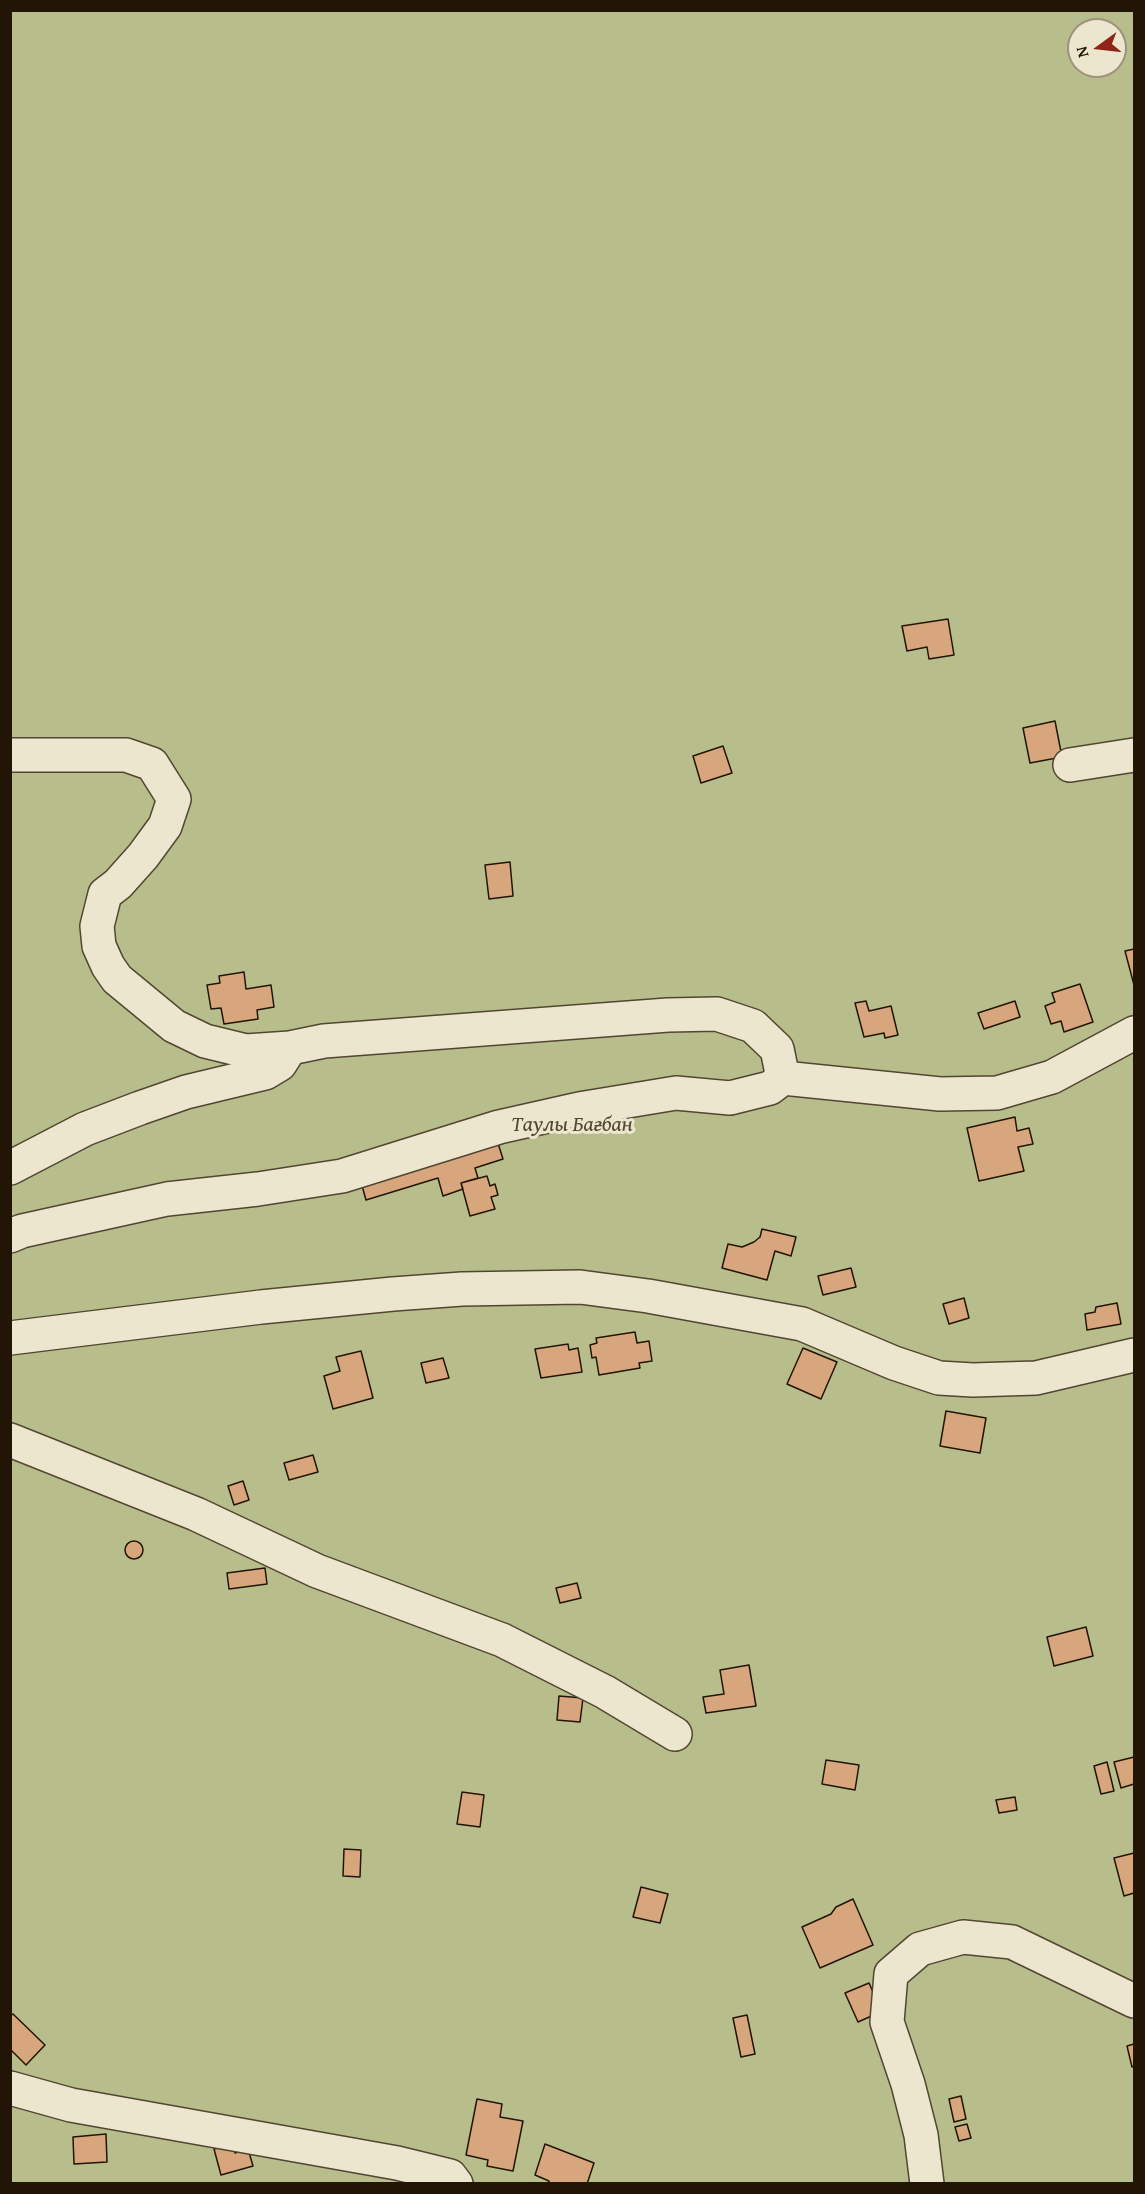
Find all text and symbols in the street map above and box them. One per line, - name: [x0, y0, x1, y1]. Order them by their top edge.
- north arrow: [1067, 18, 1127, 78]
- text: N: [1069, 44, 1095, 60]
- park label: Таулы Бағбан: [511, 1112, 633, 1138]

